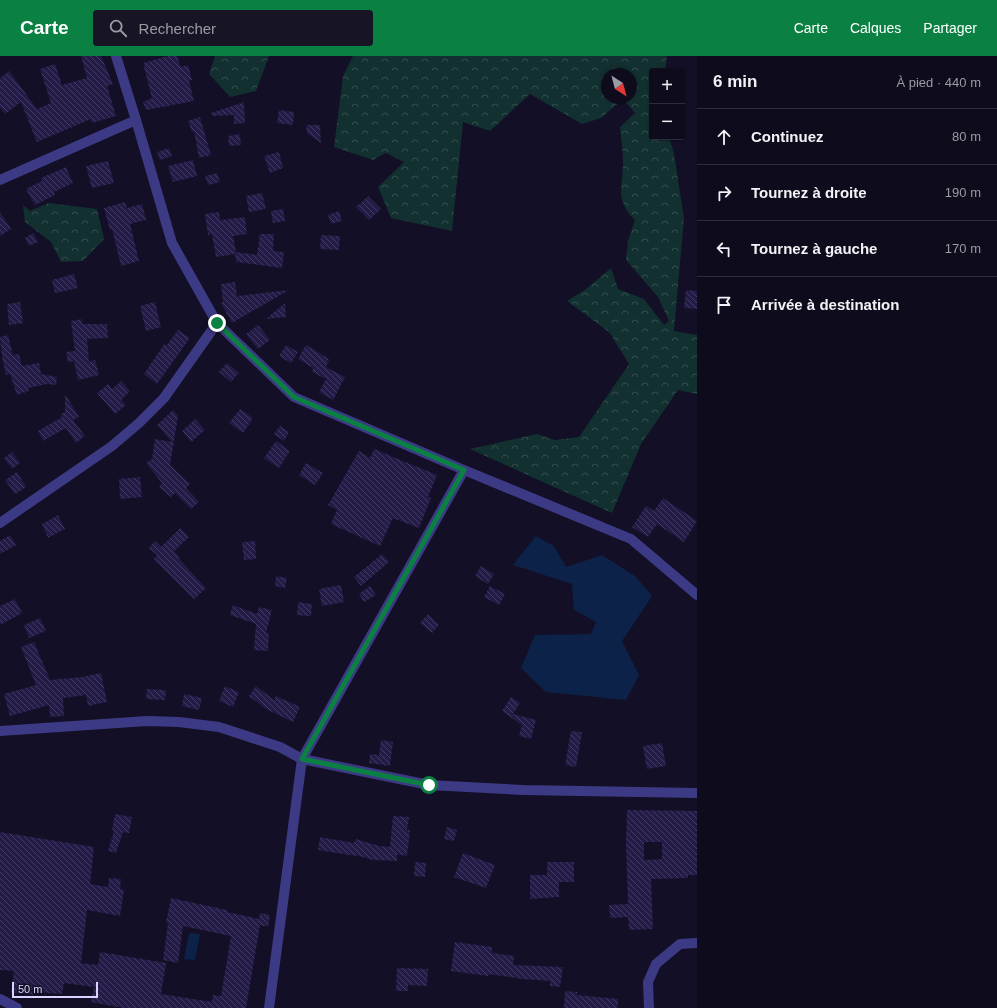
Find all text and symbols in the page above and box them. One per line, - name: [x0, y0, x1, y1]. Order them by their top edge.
- search box: [93, 10, 373, 46]
- text: Carte: [20, 17, 69, 38]
- icon: search: [107, 17, 129, 39]
- text: Rechercher: [139, 20, 216, 37]
- text: Carte: [794, 20, 828, 36]
- text: Calques: [850, 20, 901, 36]
- text: Partager: [923, 20, 977, 36]
- north arrow: [601, 68, 637, 104]
- map controls: [649, 68, 685, 140]
- button: +: [649, 68, 685, 104]
- text: 6 min: [713, 72, 757, 91]
- text: À pied · 440 m: [896, 75, 981, 90]
- button: −: [649, 104, 685, 140]
- icon: ahead: [713, 126, 735, 148]
- text: Continuez: [751, 128, 824, 145]
- text: 80 m: [952, 129, 981, 144]
- icon: right: [713, 182, 735, 204]
- text: Tournez à droite: [751, 184, 867, 201]
- text: 190 m: [945, 185, 981, 200]
- icon: left: [713, 238, 735, 260]
- text: Tournez à gauche: [751, 240, 877, 257]
- text: 170 m: [945, 241, 981, 256]
- icon: arrive: [713, 294, 735, 316]
- text: Arrivée à destination: [751, 296, 899, 313]
- route end: [208, 314, 226, 332]
- route start: [420, 776, 438, 794]
- scale bar: [12, 980, 98, 999]
- text: 50 m: [18, 983, 42, 995]

